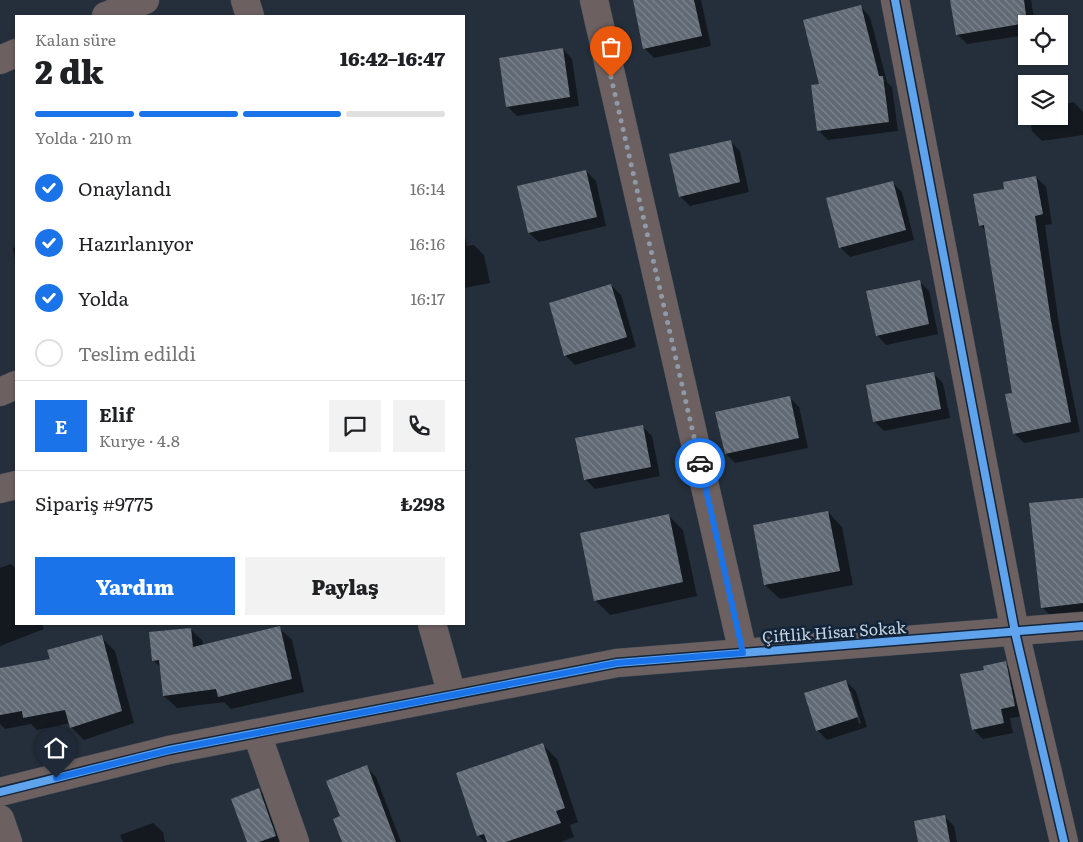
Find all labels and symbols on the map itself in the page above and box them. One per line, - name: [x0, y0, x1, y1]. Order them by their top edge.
- pin: [590, 26, 632, 77]
- courier: [675, 438, 725, 488]
- street label: Çiftlik Hisar Sokak: [761, 614, 907, 648]
- pin: [35, 727, 77, 778]

